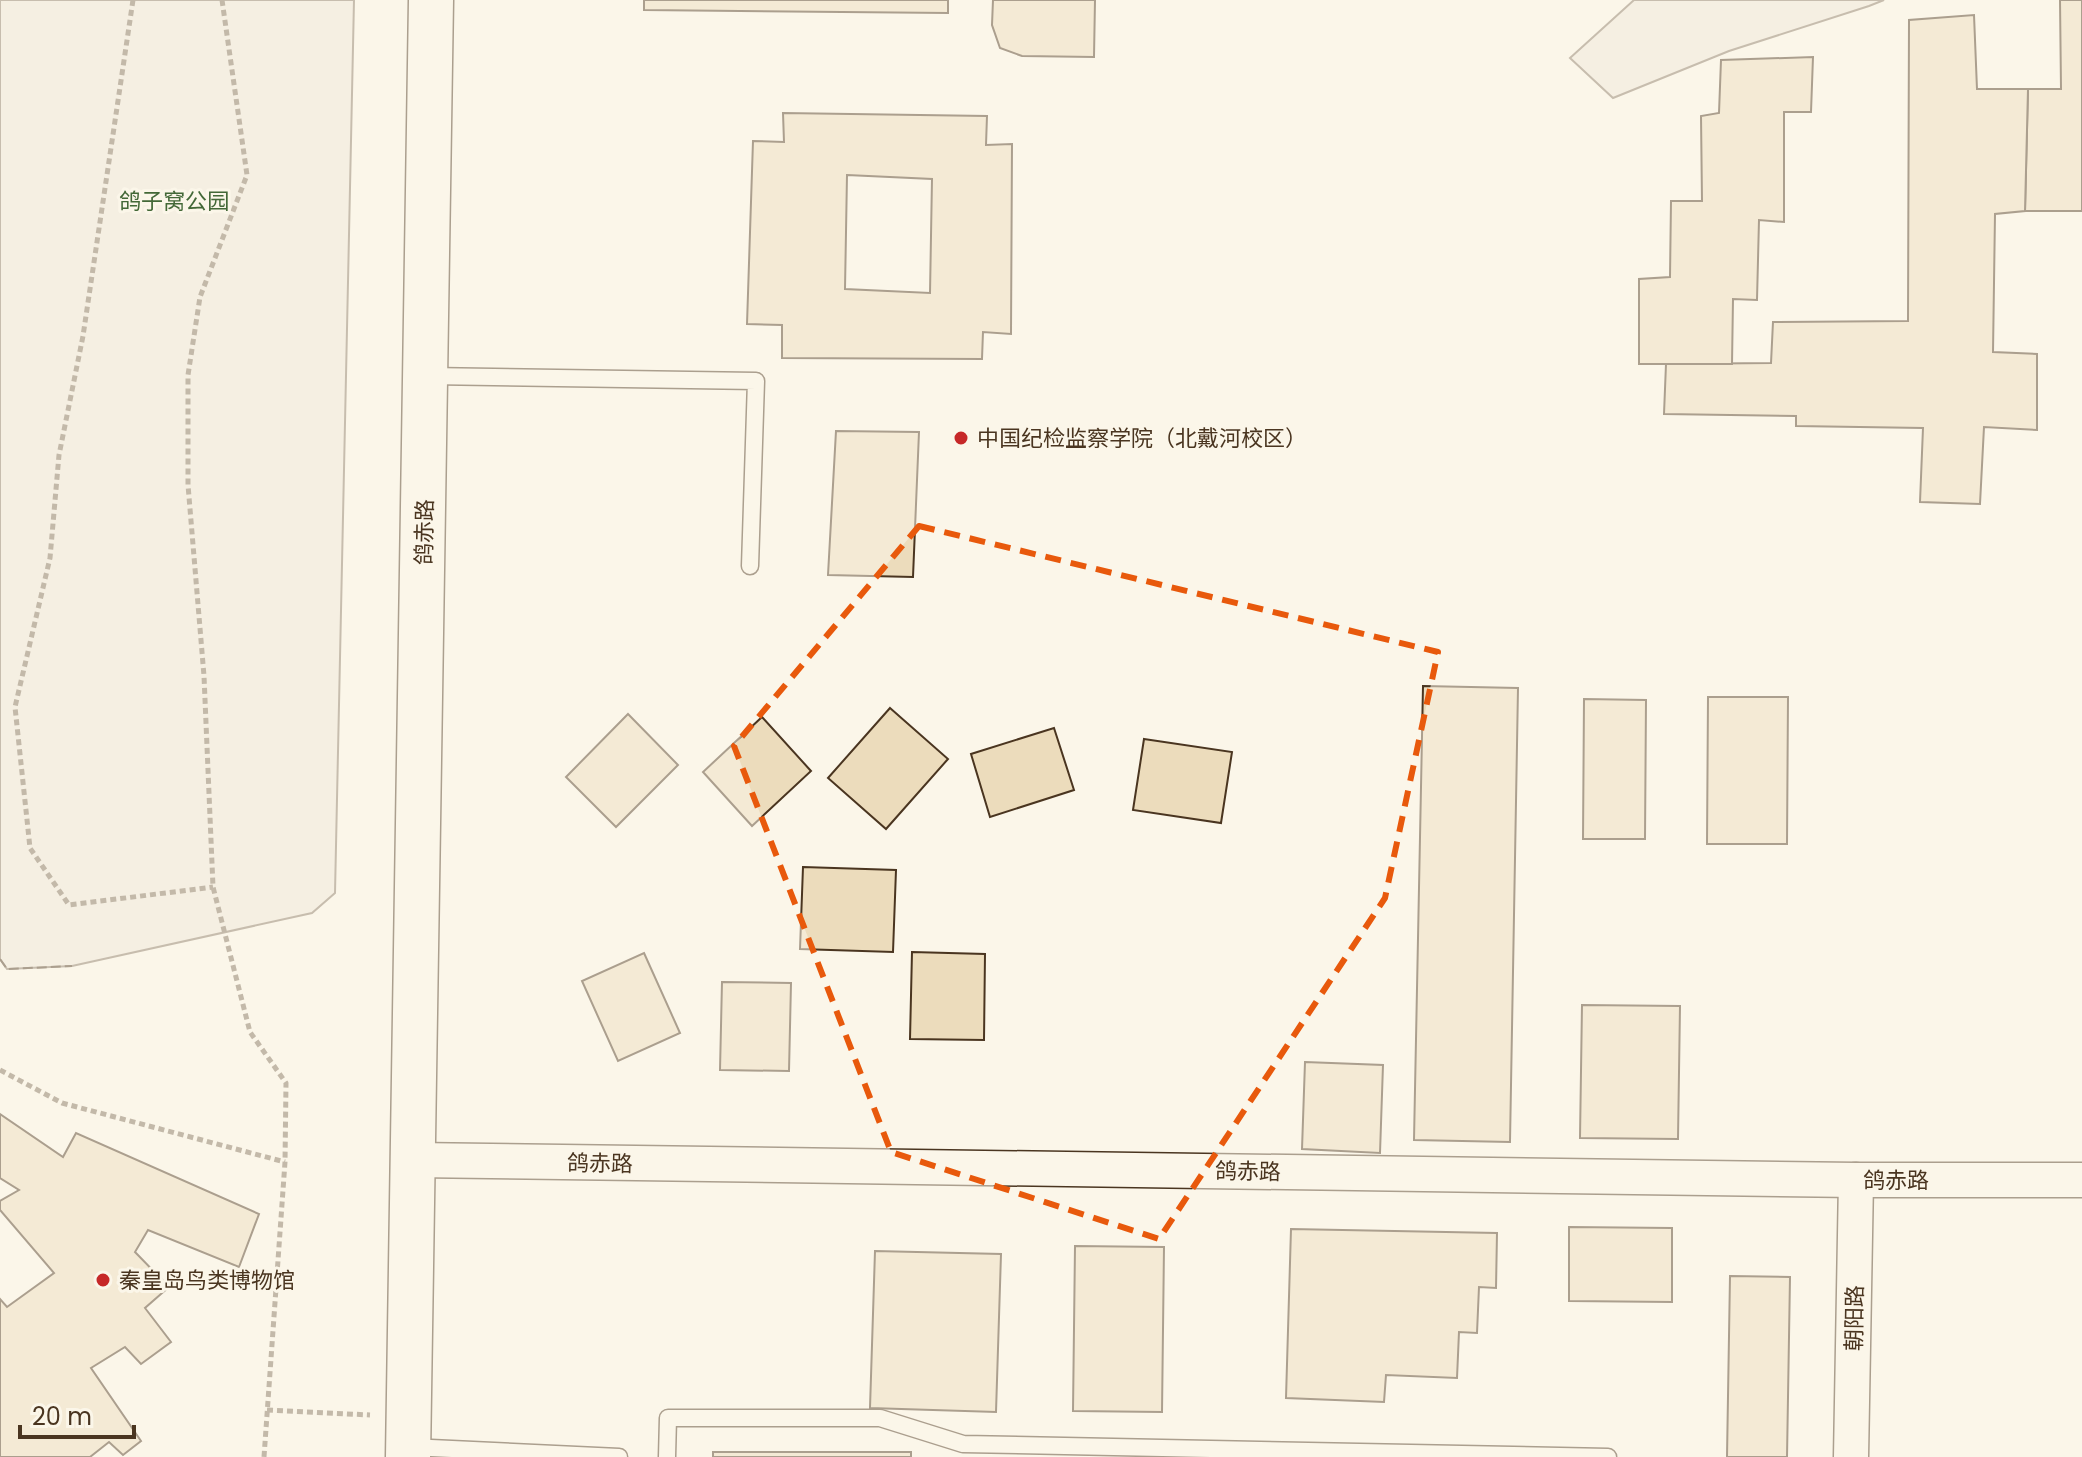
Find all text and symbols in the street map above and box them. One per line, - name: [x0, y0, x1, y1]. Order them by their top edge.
- park label: 鸽子窝公园: [119, 186, 229, 217]
- place label: 中国纪检监察学院（北戴河校区）: [977, 423, 1307, 454]
- marker: 中国纪检监察学院（北戴河校区）: [952, 429, 970, 447]
- street label: 鸽赤路: [408, 499, 441, 565]
- street label: 鸽赤路: [567, 1147, 633, 1180]
- street label: 鸽赤路: [1215, 1155, 1281, 1188]
- street label: 鸽赤路: [1863, 1165, 1929, 1196]
- place label: 秦皇岛鸟类博物馆: [119, 1265, 295, 1296]
- marker: 秦皇岛鸟类博物馆: [94, 1271, 112, 1289]
- street label: 朝阳路: [1838, 1285, 1871, 1351]
- scale bar: [20, 1389, 134, 1439]
- text: 20 m: [32, 1400, 92, 1433]

